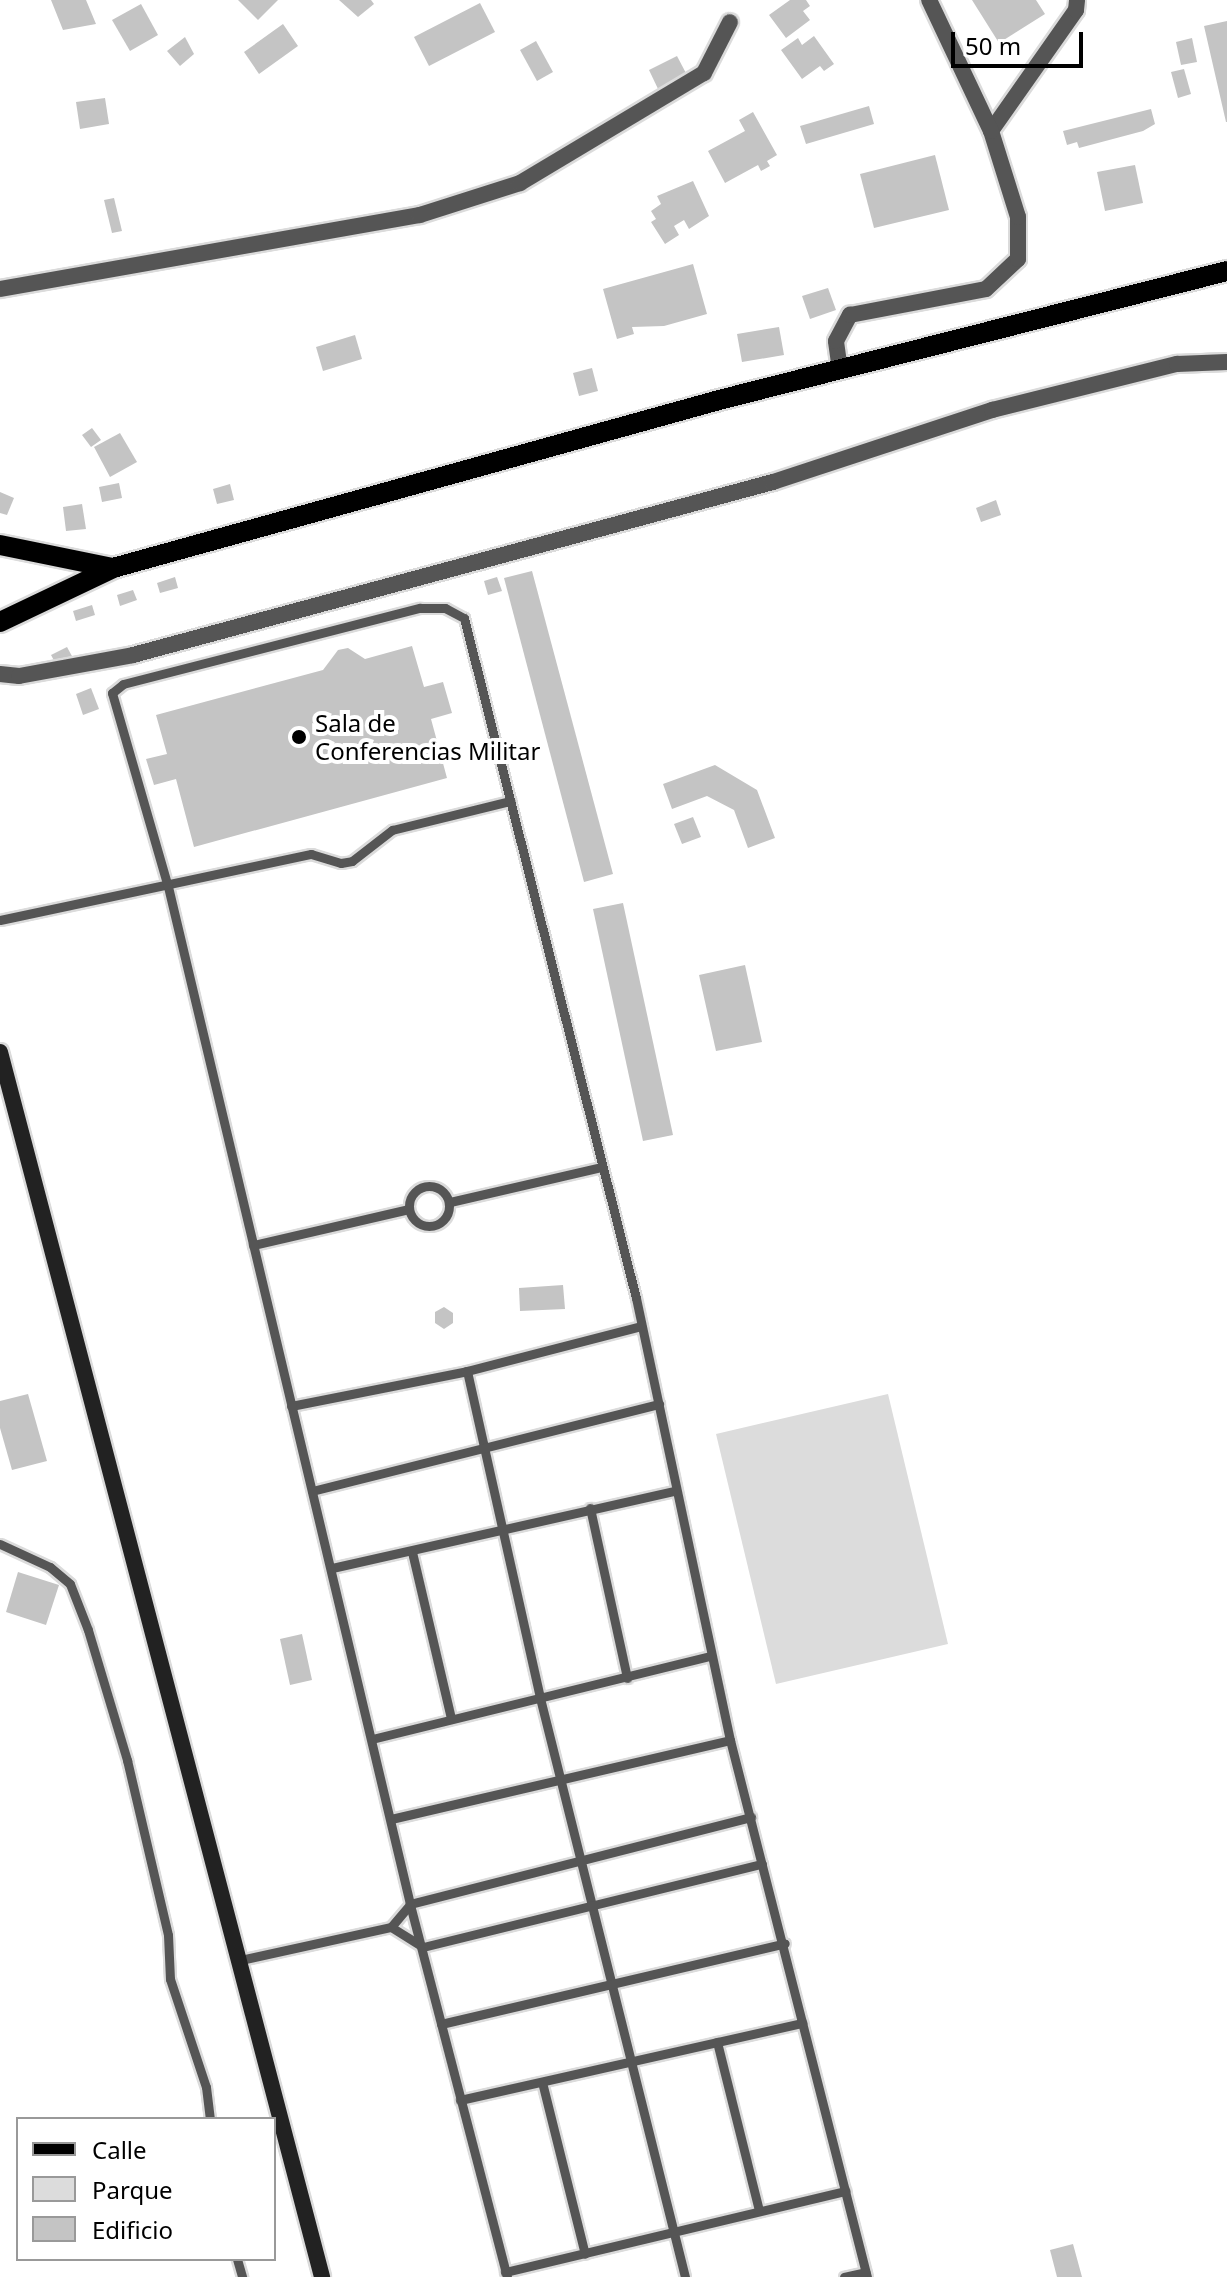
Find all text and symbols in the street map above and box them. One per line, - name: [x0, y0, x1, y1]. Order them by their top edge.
- scale bar: [955, 16, 1087, 66]
- text: 50 m: [965, 29, 1021, 62]
- place label: Sala de Conferencias Militar: [315, 709, 540, 765]
- marker: Sala de Conferencias Militar: [290, 728, 308, 746]
- legend: [16, 2117, 276, 2261]
- text: Calle: [92, 2133, 147, 2166]
- text: Parque: [92, 2173, 173, 2206]
- text: Edificio: [92, 2213, 173, 2246]

